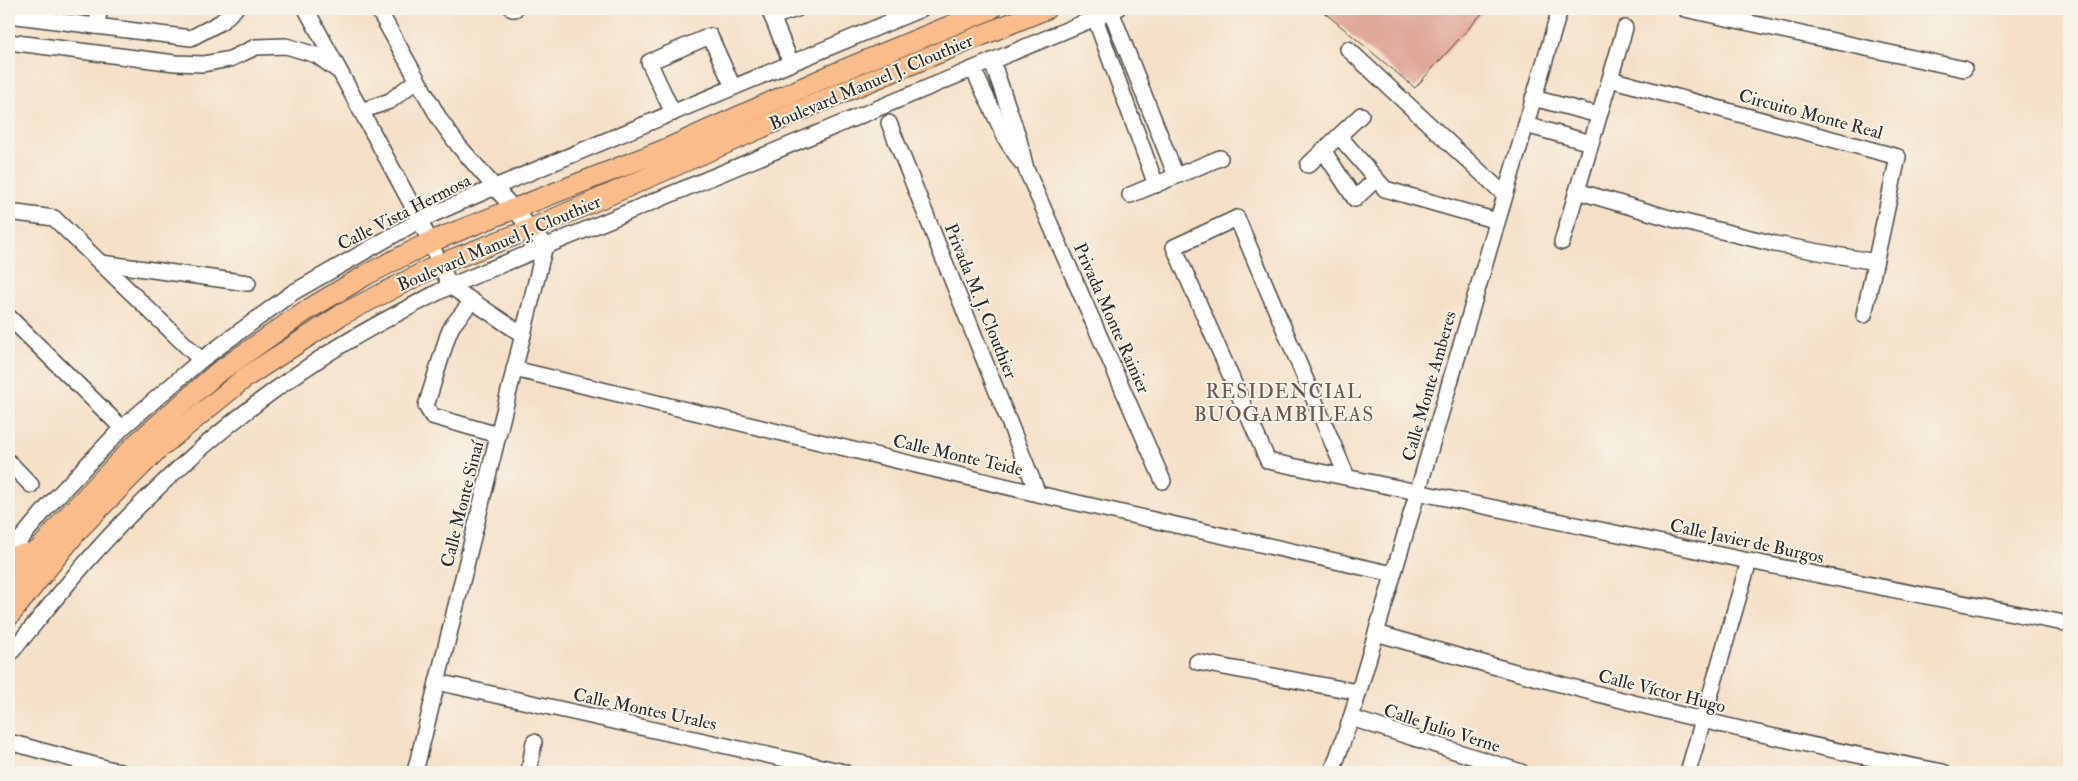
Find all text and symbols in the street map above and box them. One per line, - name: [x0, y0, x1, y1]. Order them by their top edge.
- street label: Boulevard Manuel J. Clouthier: [766, 29, 977, 136]
- street label: Circuito Monte Real: [1736, 84, 1886, 145]
- street label: Calle Vista Hermosa: [334, 169, 475, 256]
- street label: Boulevard Manuel J. Clouthier: [394, 190, 605, 297]
- street label: Privada M. J. Clouthier: [939, 220, 1022, 383]
- street label: Privada Monte Rainier: [1068, 239, 1155, 397]
- street label: Calle Monte Amberes: [1397, 308, 1462, 464]
- district label: RESIDENCIAL BUOGAMBILEAS: [1194, 379, 1374, 427]
- street label: Calle Monte Teide: [891, 429, 1026, 482]
- street label: Calle Monte Sinaí: [436, 437, 490, 570]
- street label: Calle Javier de Burgos: [1668, 514, 1826, 569]
- street label: Calle Víctor Hugo: [1596, 665, 1728, 719]
- street label: Calle Montes Urales: [571, 683, 719, 736]
- street label: Calle Julio Verne: [1381, 699, 1504, 758]

